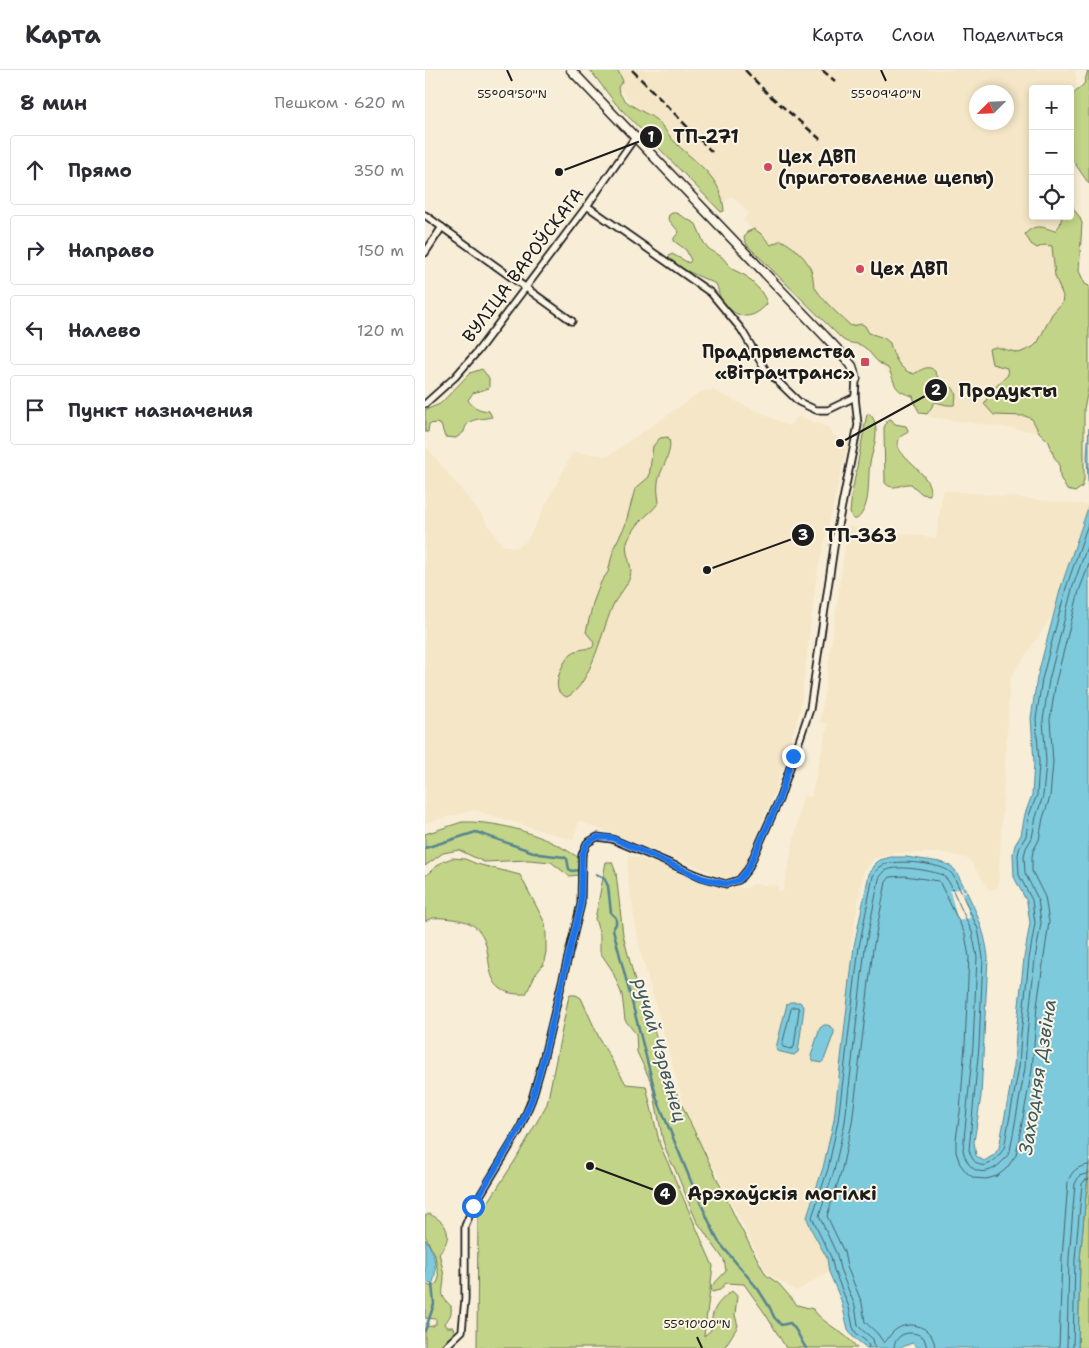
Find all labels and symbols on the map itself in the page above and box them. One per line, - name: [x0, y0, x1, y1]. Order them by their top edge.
- north arrow: [969, 85, 1014, 130]
- text: 55°09'50"N: [477, 86, 547, 102]
- text: 55°09'40"N: [851, 86, 921, 102]
- callout: ТП-271: [638, 120, 749, 154]
- text: ТП-271: [673, 124, 739, 149]
- text: 1: [648, 127, 655, 147]
- place label: Цех ДВП (приготовление щепы): [778, 145, 994, 190]
- marker: Цех ДВП (приготовление щепы): [762, 161, 774, 173]
- street label: ВУЛІЦА ВАРОЎСКАГА: [457, 183, 589, 347]
- place label: Цех ДВП: [870, 257, 948, 281]
- marker: Цех ДВП: [854, 263, 866, 275]
- place label: Прадпрыемства «Вітрачтранс»: [702, 340, 856, 385]
- marker: Прадпрыемства «Вітрачтранс»: [859, 356, 871, 368]
- callout: Продукты: [923, 373, 1067, 407]
- text: Продукты: [959, 378, 1057, 403]
- text: 2: [931, 380, 942, 400]
- callout: ТП-363: [790, 518, 907, 552]
- text: ТП-363: [825, 523, 897, 548]
- text: 3: [798, 525, 808, 545]
- route end: [782, 745, 805, 768]
- water label: ручай Чэрвянец: [628, 974, 693, 1125]
- water label: Заходняя Дзвіна: [1013, 997, 1062, 1157]
- callout: Арэхаўскія могілкі: [652, 1177, 887, 1211]
- text: Арэхаўскія могілкі: [687, 1181, 877, 1206]
- text: 4: [660, 1184, 671, 1204]
- route start: [462, 1195, 485, 1218]
- text: 55°10'00"N: [663, 1316, 731, 1332]

